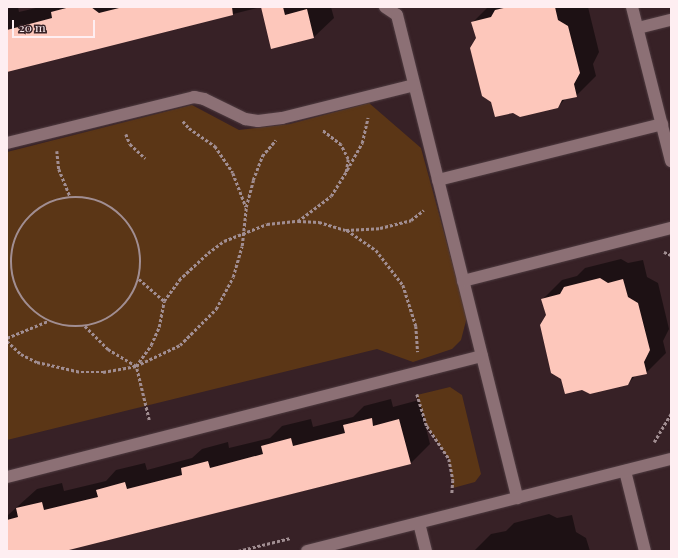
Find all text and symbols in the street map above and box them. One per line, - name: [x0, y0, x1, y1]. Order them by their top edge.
- scale bar: [14, 12, 97, 38]
- text: 20 m: [19, 19, 46, 35]

